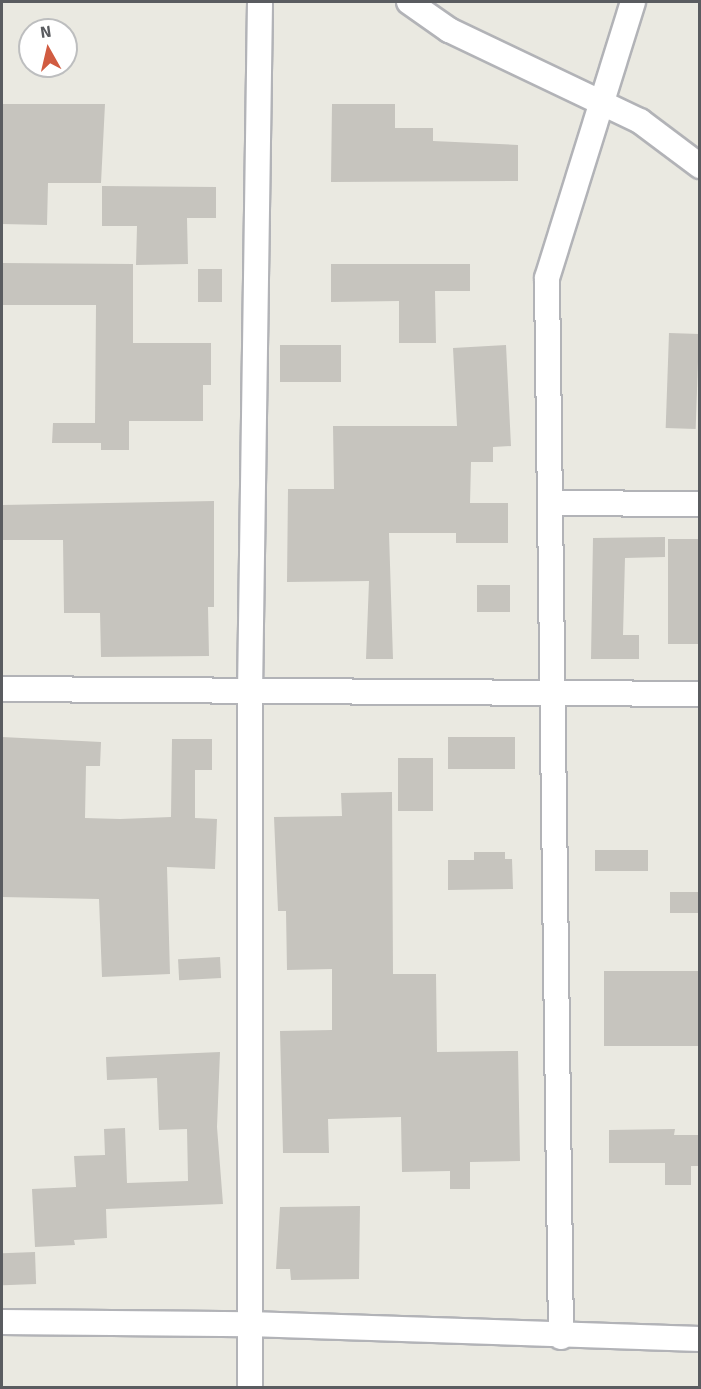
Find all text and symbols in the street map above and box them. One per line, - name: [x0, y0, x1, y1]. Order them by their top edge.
- north arrow: [18, 18, 78, 78]
- text: N: [39, 21, 53, 43]

